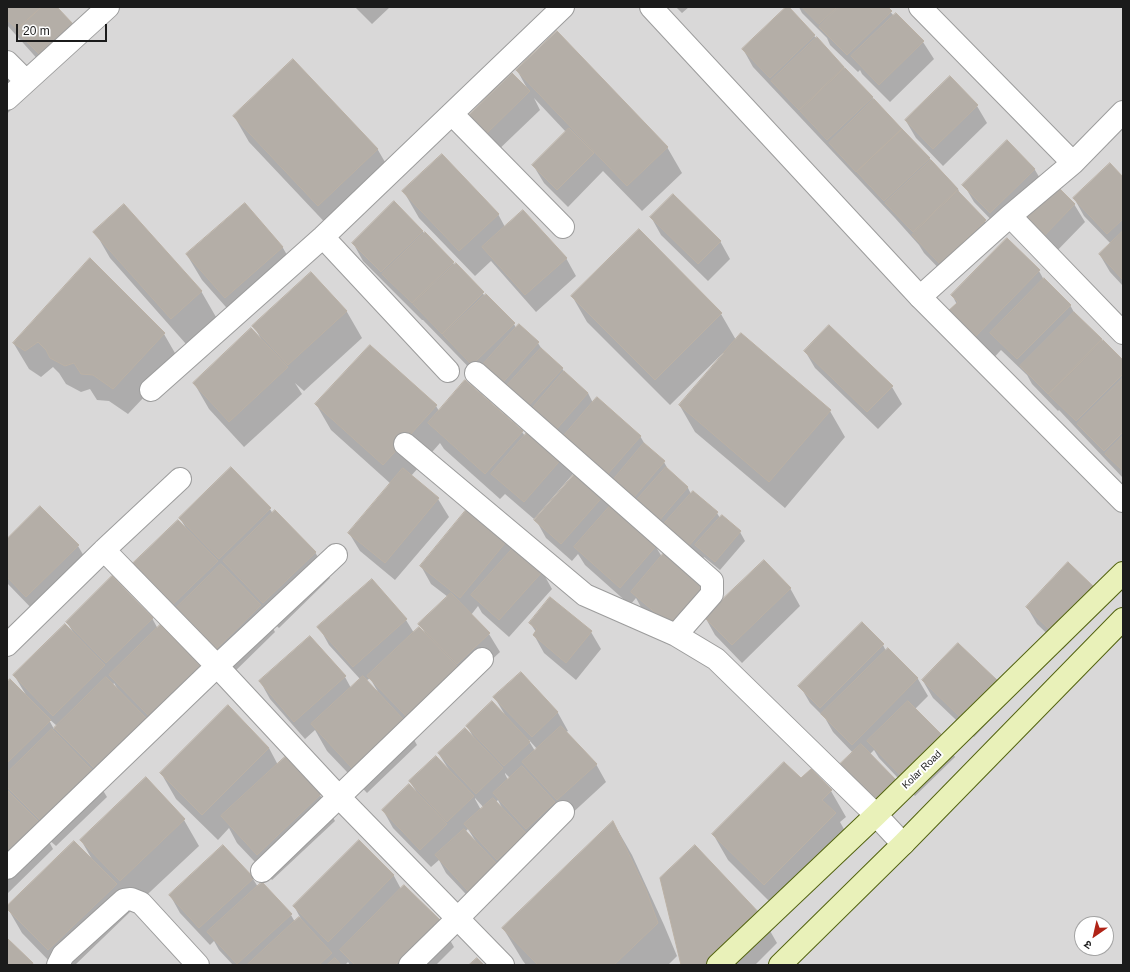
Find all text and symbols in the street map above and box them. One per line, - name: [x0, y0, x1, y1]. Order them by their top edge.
- scale bar: [18, 16, 109, 42]
- text: 20 m: [23, 24, 50, 38]
- street label: Kolar Road: [900, 748, 944, 792]
- north arrow: [1074, 916, 1114, 956]
- text: उ: [1082, 938, 1094, 952]

